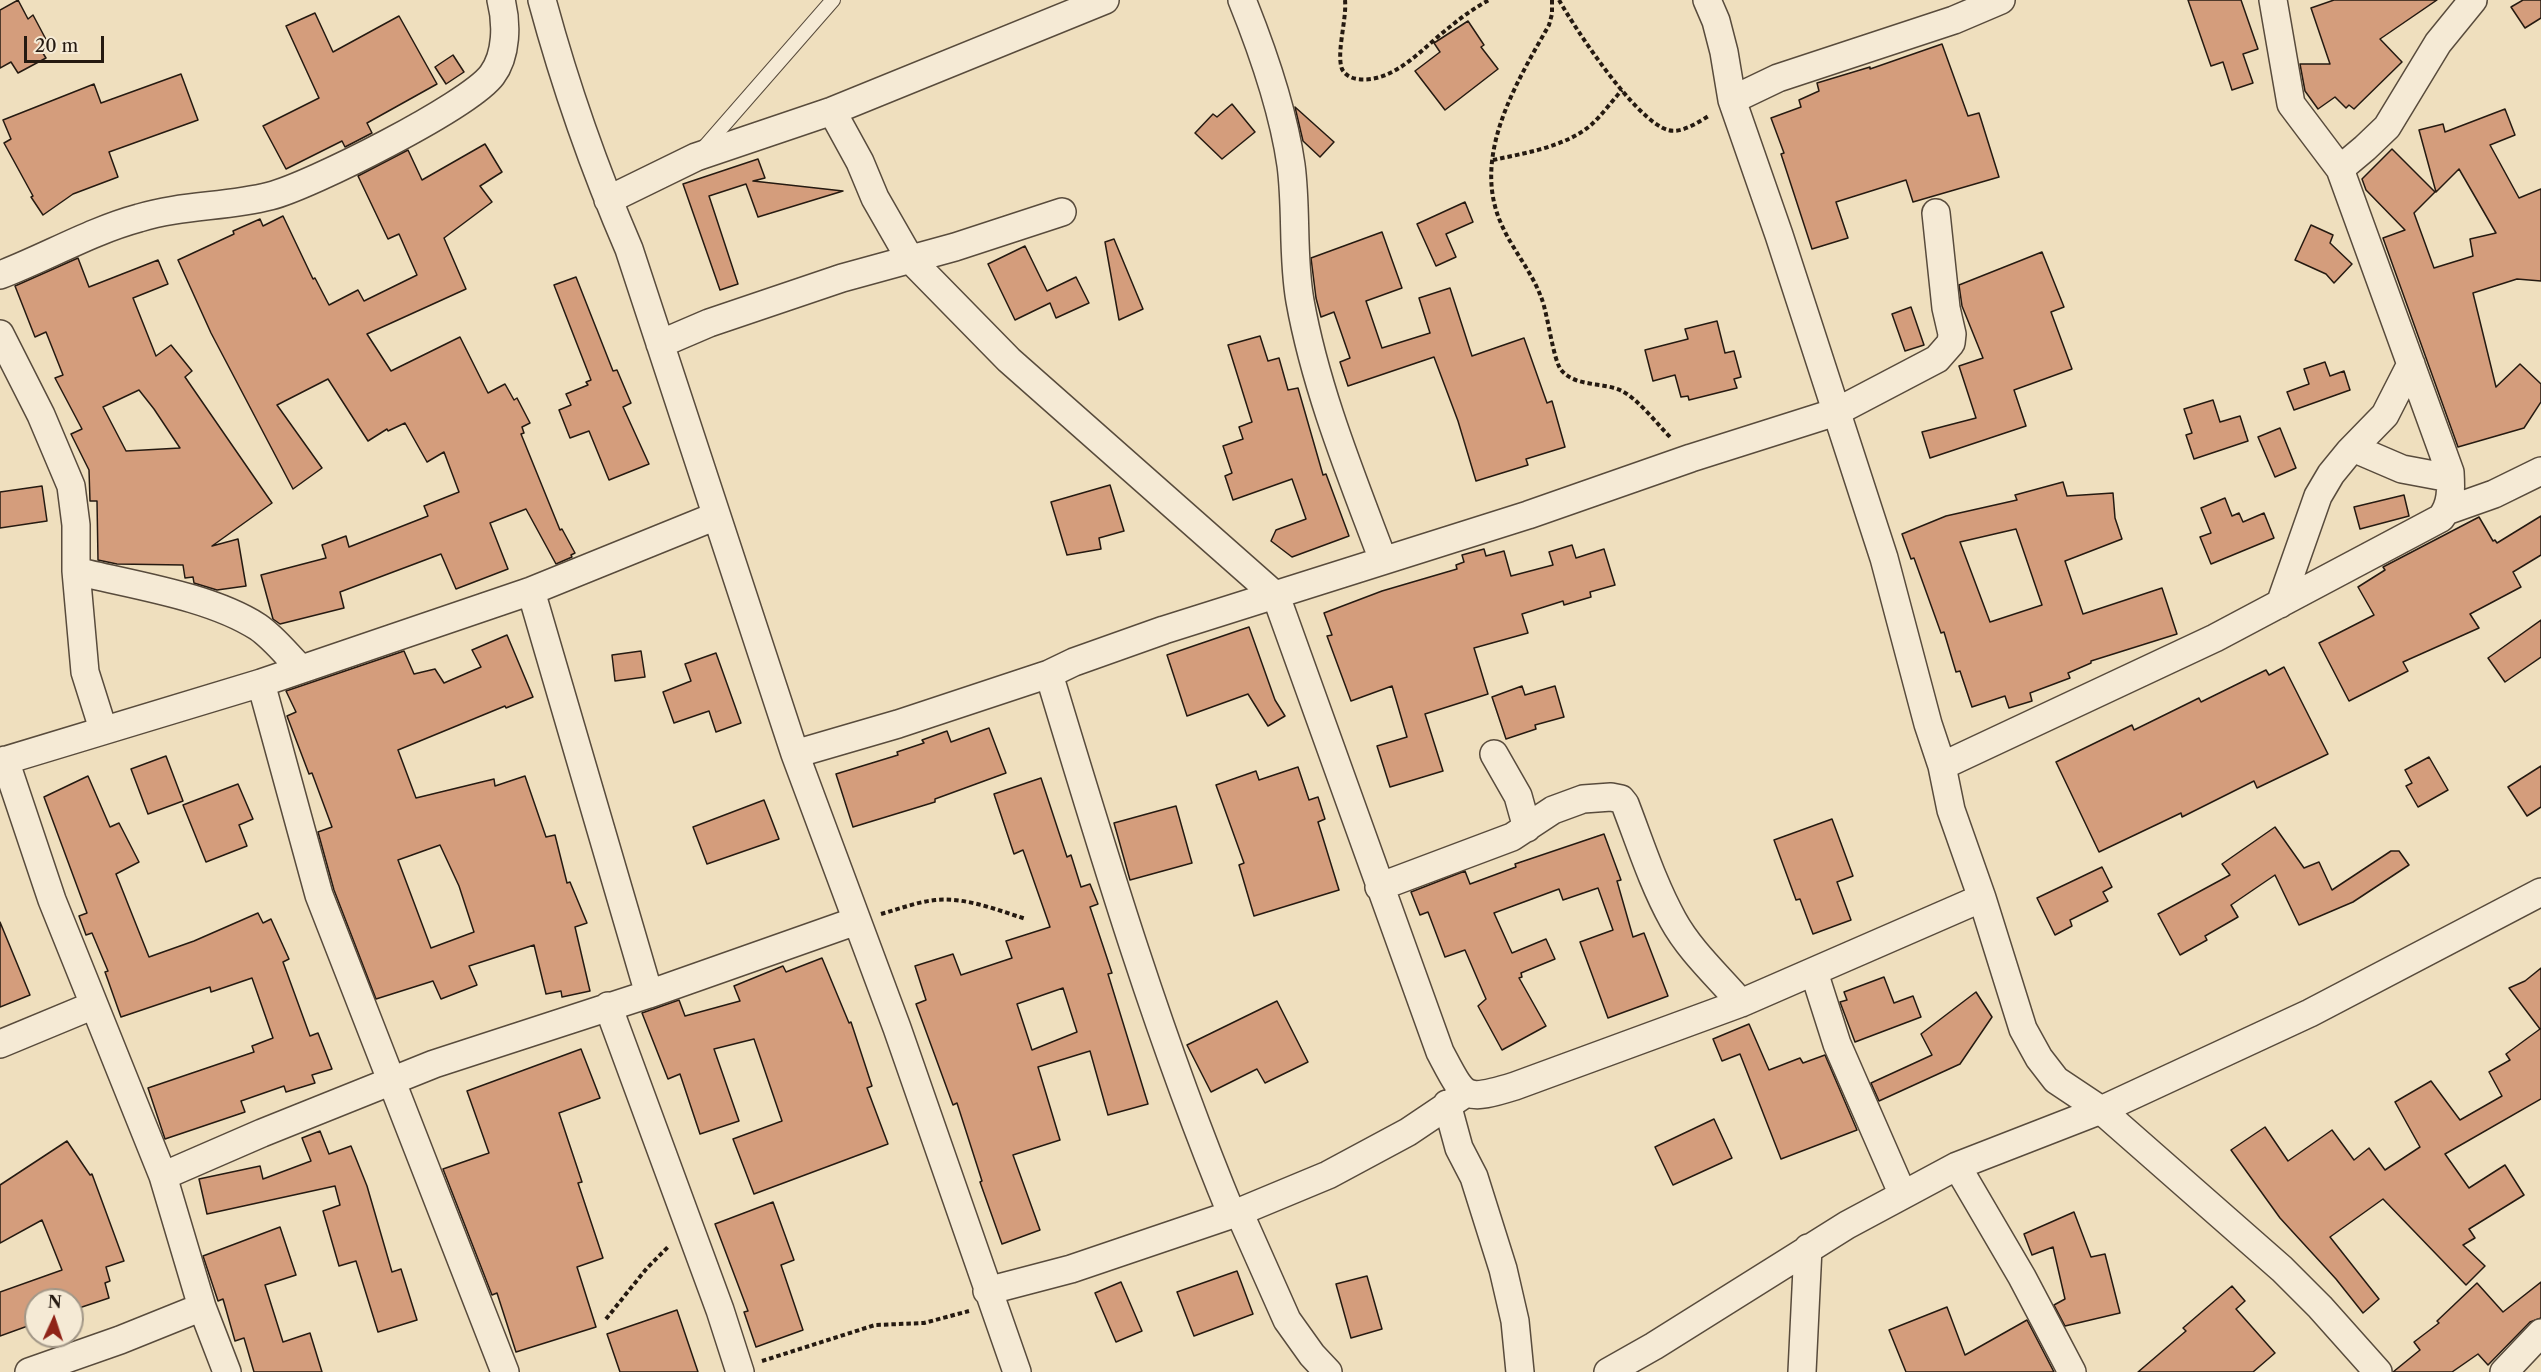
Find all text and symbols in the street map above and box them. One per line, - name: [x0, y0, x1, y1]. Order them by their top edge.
- scale bar: [27, 24, 106, 62]
- text: 20 m: [35, 35, 78, 57]
- north arrow: [24, 1288, 84, 1348]
- text: N: [47, 1292, 62, 1312]

